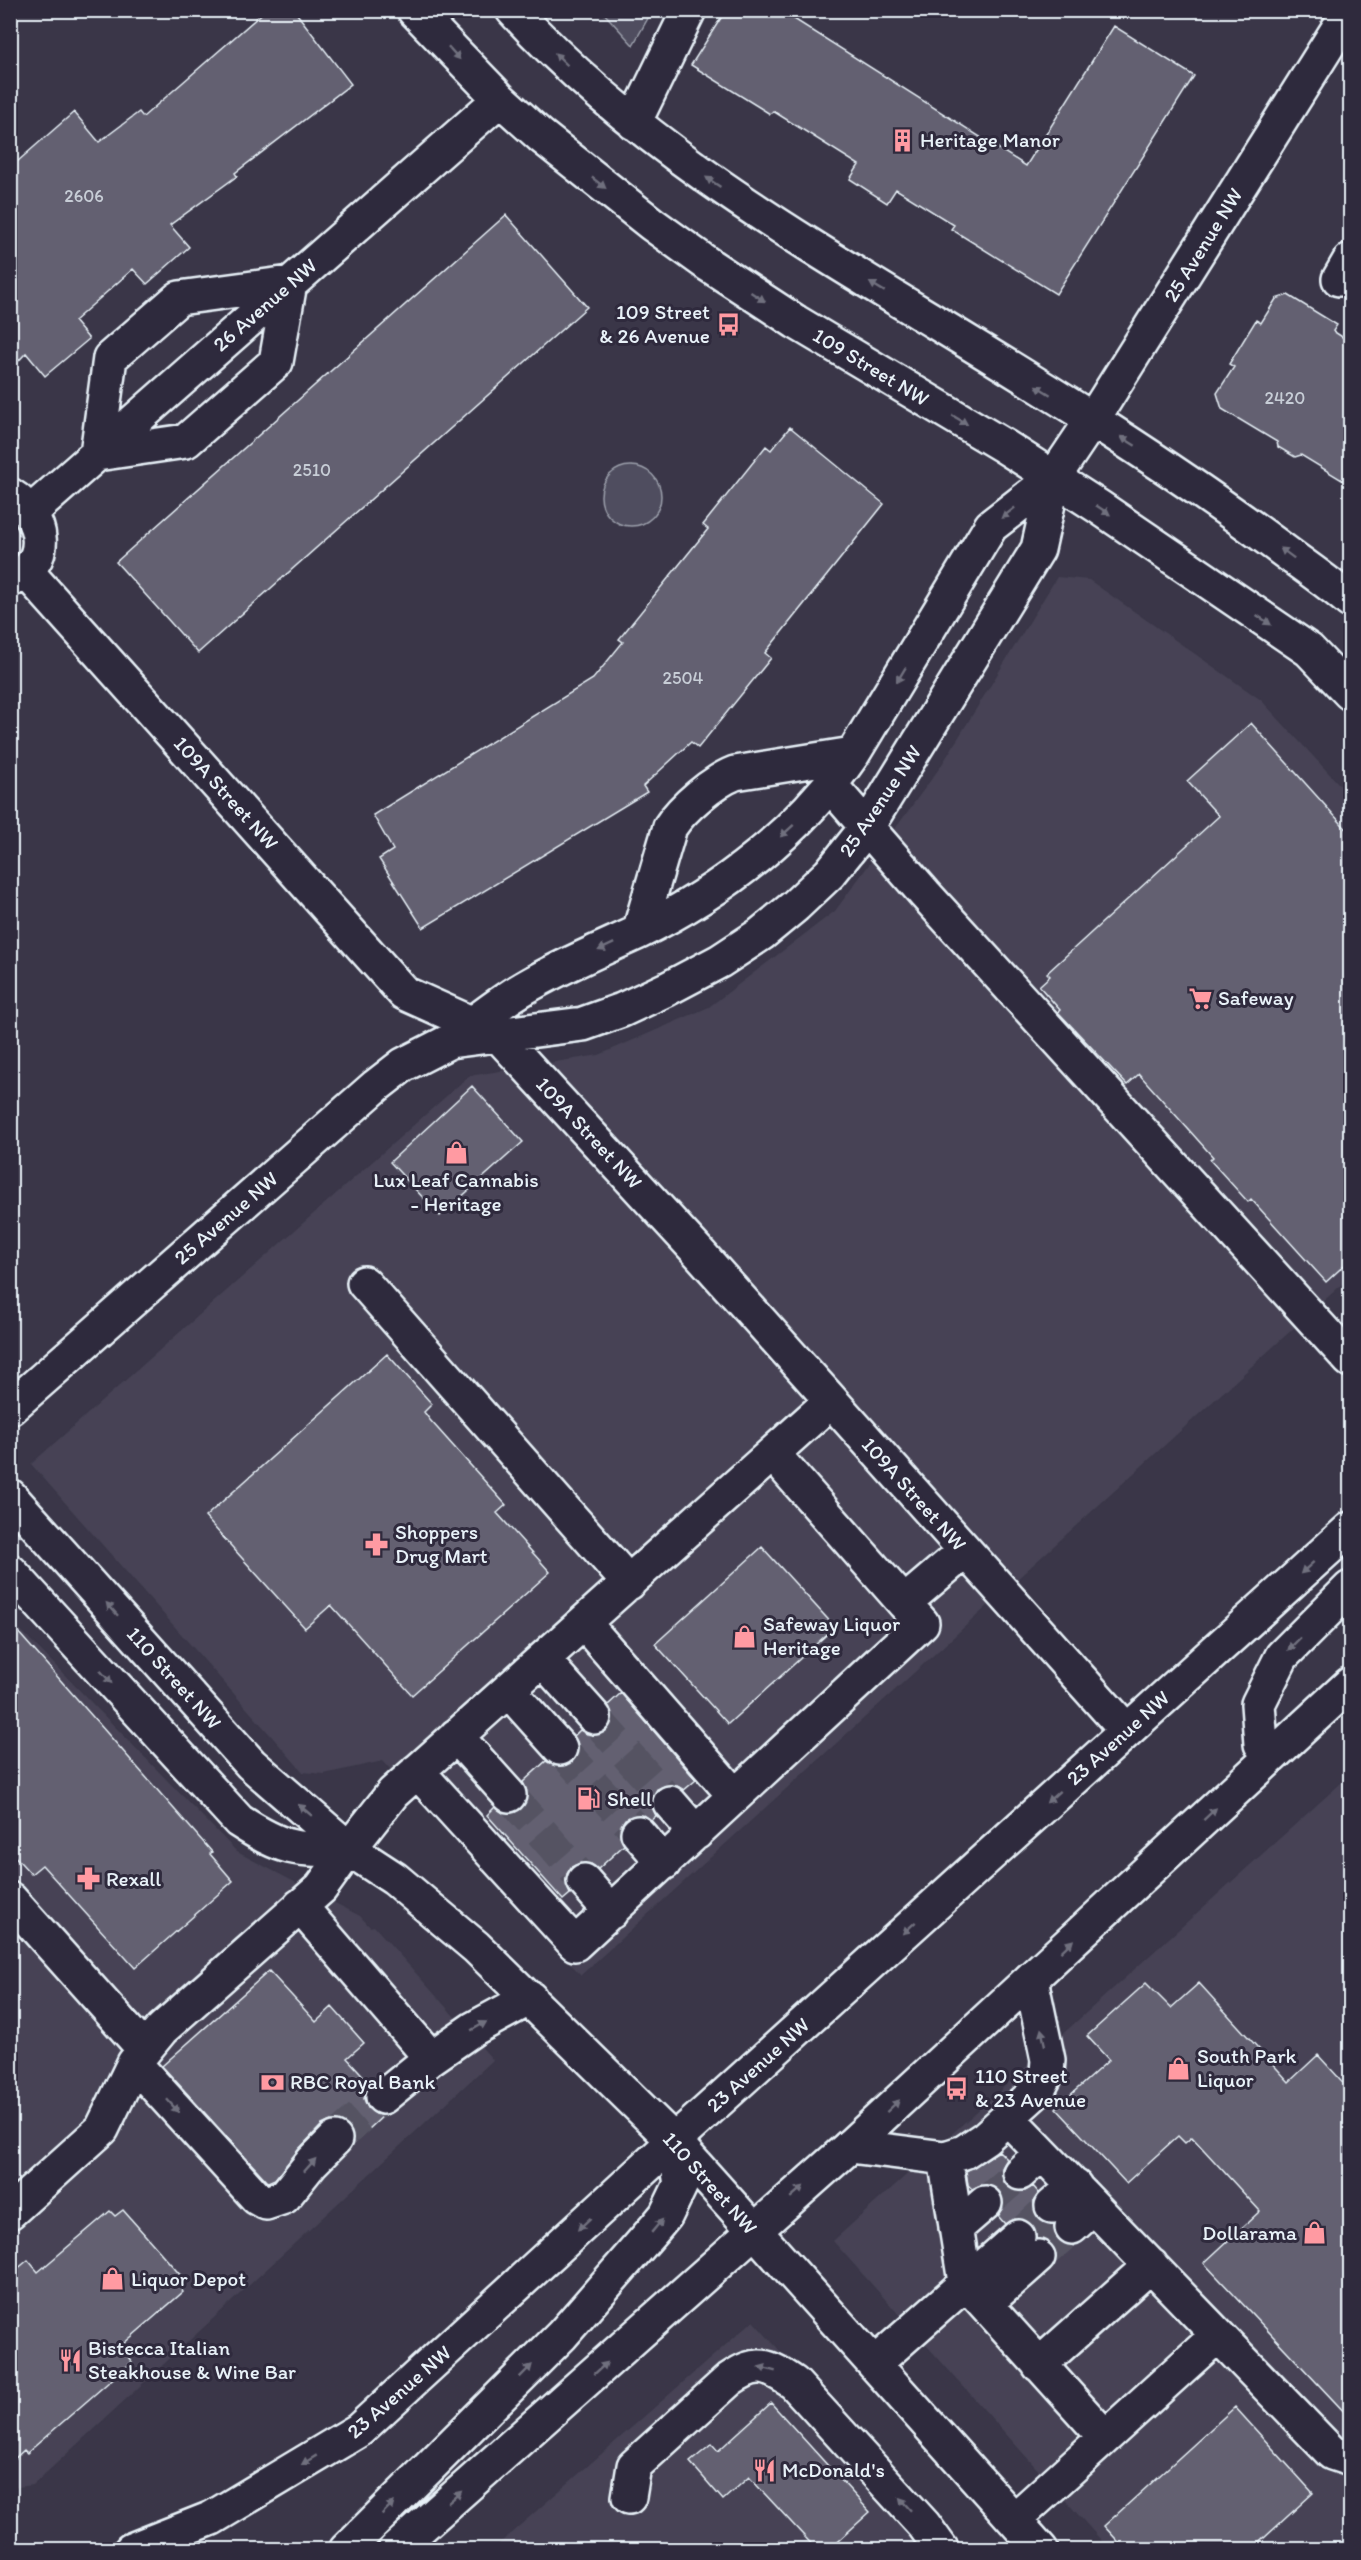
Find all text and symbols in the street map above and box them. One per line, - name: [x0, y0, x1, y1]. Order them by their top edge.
- one-way arrow: [447, 46, 461, 61]
- one-way arrow: [555, 53, 569, 67]
- building icon: Heritage Manor: [889, 127, 915, 153]
- place label: Heritage Manor: [920, 127, 1060, 152]
- one-way arrow: [705, 176, 721, 187]
- one-way arrow: [592, 177, 607, 189]
- street label: 25 Avenue NW: [1158, 183, 1247, 306]
- house number: 2606: [64, 185, 104, 207]
- street label: 26 Avenue NW: [208, 253, 322, 357]
- one-way arrow: [868, 282, 885, 292]
- one-way arrow: [749, 291, 765, 303]
- place label: 109 Street & 26 Avenue: [599, 299, 710, 348]
- bus stop icon: 109 Street & 26 Avenue: [715, 311, 741, 337]
- street label: 109 Street NW: [809, 322, 934, 411]
- one-way arrow: [1035, 384, 1051, 395]
- house number: 2420: [1265, 387, 1305, 409]
- one-way arrow: [952, 415, 969, 425]
- one-way arrow: [1120, 435, 1136, 446]
- house number: 2510: [293, 459, 331, 481]
- one-way arrow: [1094, 504, 1110, 516]
- one-way arrow: [1000, 507, 1016, 519]
- one-way arrow: [1279, 547, 1295, 559]
- one-way arrow: [1256, 614, 1272, 625]
- house number: 2504: [663, 667, 704, 689]
- one-way arrow: [896, 667, 906, 684]
- street label: 109A Street NW: [169, 731, 284, 855]
- street label: 25 Avenue NW: [833, 740, 926, 861]
- one-way arrow: [780, 824, 795, 837]
- one-way arrow: [596, 942, 614, 952]
- supermarket icon: Safeway: [1187, 985, 1213, 1011]
- place label: Safeway: [1218, 985, 1294, 1010]
- street label: 109A Street NW: [531, 1071, 648, 1194]
- shop icon: Lux Leaf Cannabis - Heritage: [443, 1139, 469, 1165]
- street label: 25 Avenue NW: [169, 1166, 283, 1269]
- place label: Lux Leaf Cannabis - Heritage: [373, 1167, 539, 1216]
- street label: 109A Street NW: [857, 1432, 972, 1556]
- place label: Shoppers Drug Mart: [395, 1519, 488, 1568]
- pharmacy icon: Shoppers Drug Mart: [364, 1531, 390, 1557]
- one-way arrow: [1300, 1561, 1315, 1574]
- one-way arrow: [106, 1602, 119, 1617]
- place label: Safeway Liquor Heritage: [763, 1611, 900, 1660]
- street label: 110 Street NW: [122, 1621, 227, 1734]
- shop icon: Safeway Liquor Heritage: [732, 1623, 758, 1649]
- one-way arrow: [1287, 1637, 1302, 1651]
- one-way arrow: [99, 1669, 113, 1684]
- street label: 23 Avenue NW: [1061, 1685, 1174, 1790]
- fuel station icon: Shell: [576, 1786, 602, 1812]
- place label: Shell: [607, 1786, 652, 1811]
- one-way arrow: [1046, 1790, 1061, 1803]
- one-way arrow: [298, 1804, 313, 1817]
- one-way arrow: [1203, 1807, 1218, 1821]
- pharmacy icon: Rexall: [75, 1866, 101, 1892]
- place label: Rexall: [106, 1866, 161, 1891]
- one-way arrow: [902, 1921, 917, 1934]
- one-way arrow: [1059, 1940, 1074, 1953]
- street label: 23 Avenue NW: [701, 2012, 814, 2117]
- one-way arrow: [471, 2021, 488, 2031]
- one-way arrow: [1038, 2027, 1047, 2046]
- place label: South Park Liquor: [1197, 2043, 1297, 2092]
- shop icon: South Park Liquor: [1166, 2055, 1192, 2081]
- place label: 110 Street & 23 Avenue: [975, 2063, 1086, 2112]
- bank icon: RBC Royal Bank: [259, 2069, 285, 2095]
- place label: RBC Royal Bank: [290, 2069, 435, 2094]
- bus stop icon: 110 Street & 23 Avenue: [944, 2075, 970, 2101]
- one-way arrow: [166, 2098, 179, 2113]
- one-way arrow: [885, 2100, 899, 2114]
- street label: 110 Street NW: [658, 2126, 763, 2239]
- one-way arrow: [303, 2157, 317, 2172]
- one-way arrow: [789, 2186, 804, 2199]
- one-way arrow: [578, 2216, 592, 2230]
- one-way arrow: [650, 2219, 663, 2234]
- place label: Dollarama: [1202, 2220, 1297, 2245]
- shop icon: Dollarama: [1302, 2220, 1328, 2246]
- shop icon: Liquor Depot: [100, 2266, 126, 2292]
- place label: Liquor Depot: [131, 2266, 246, 2291]
- place label: Bistecca Italian Steakhouse & Wine Bar: [88, 2335, 296, 2384]
- street label: 23 Avenue NW: [342, 2340, 456, 2444]
- restaurant icon: Bistecca Italian Steakhouse & Wine Bar: [57, 2347, 83, 2373]
- one-way arrow: [593, 2362, 608, 2375]
- one-way arrow: [519, 2363, 533, 2378]
- one-way arrow: [758, 2364, 776, 2373]
- one-way arrow: [301, 2455, 317, 2466]
- restaurant icon: McDonald's: [751, 2457, 777, 2483]
- place label: McDonald's: [782, 2457, 885, 2482]
- one-way arrow: [447, 2491, 462, 2504]
- one-way arrow: [899, 2497, 912, 2512]
- one-way arrow: [380, 2502, 394, 2516]

